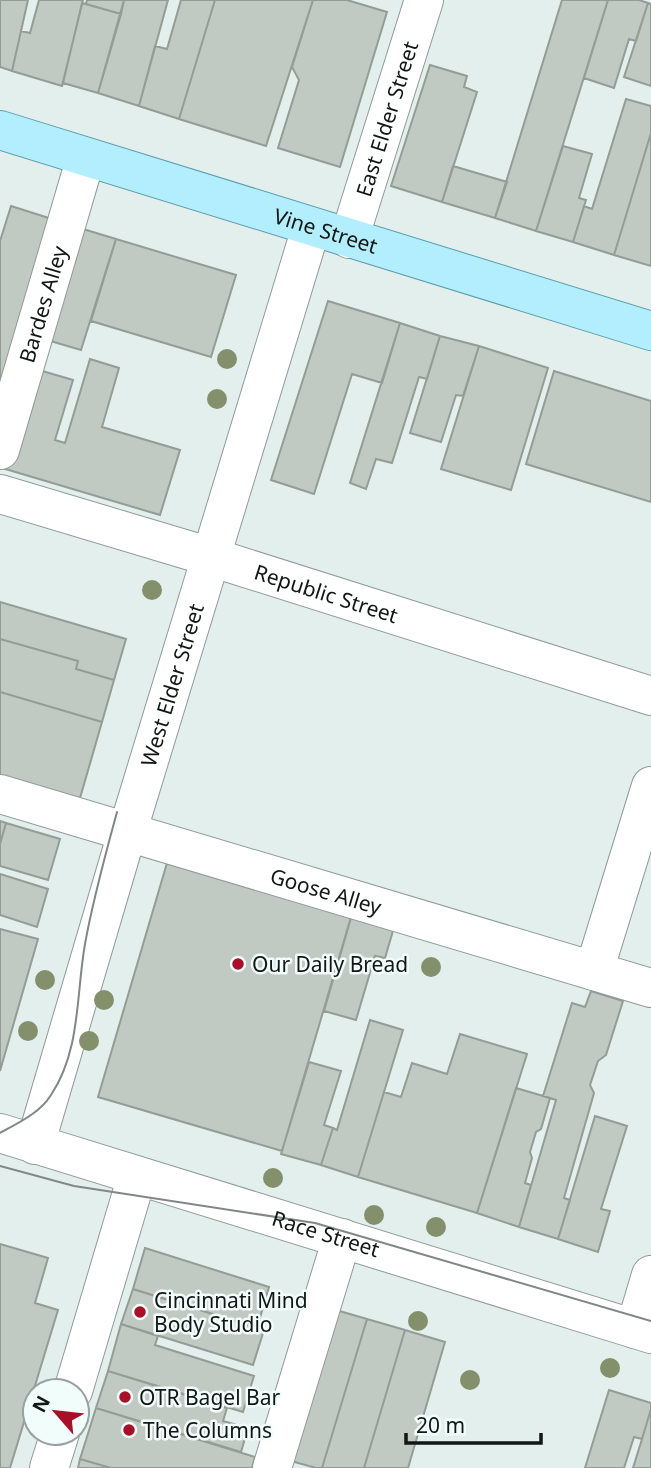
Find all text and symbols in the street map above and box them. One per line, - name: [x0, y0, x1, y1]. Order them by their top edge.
- street label: East Elder Street: [349, 37, 424, 200]
- street label: Vine Street: [271, 201, 381, 260]
- street label: Bardes Alley: [12, 242, 73, 366]
- street label: Republic Street: [251, 558, 402, 629]
- street label: West Elder Street: [134, 600, 210, 770]
- street label: Goose Alley: [267, 861, 385, 921]
- place label: Our Daily Bread: [252, 950, 408, 978]
- marker: Our Daily Bread: [230, 956, 246, 972]
- street label: Race Street: [269, 1204, 383, 1263]
- place label: Cincinnati Mind Body Studio: [154, 1286, 308, 1338]
- marker: Cincinnati Mind Body Studio: [132, 1304, 148, 1320]
- north arrow: [21, 1377, 91, 1447]
- place label: OTR Bagel Bar: [139, 1383, 280, 1411]
- marker: OTR Bagel Bar: [117, 1389, 133, 1405]
- text: N: [26, 1391, 56, 1417]
- scale bar: [406, 1402, 541, 1446]
- text: 20 m: [416, 1411, 465, 1439]
- place label: The Columns: [143, 1416, 272, 1444]
- marker: The Columns: [121, 1422, 137, 1438]

